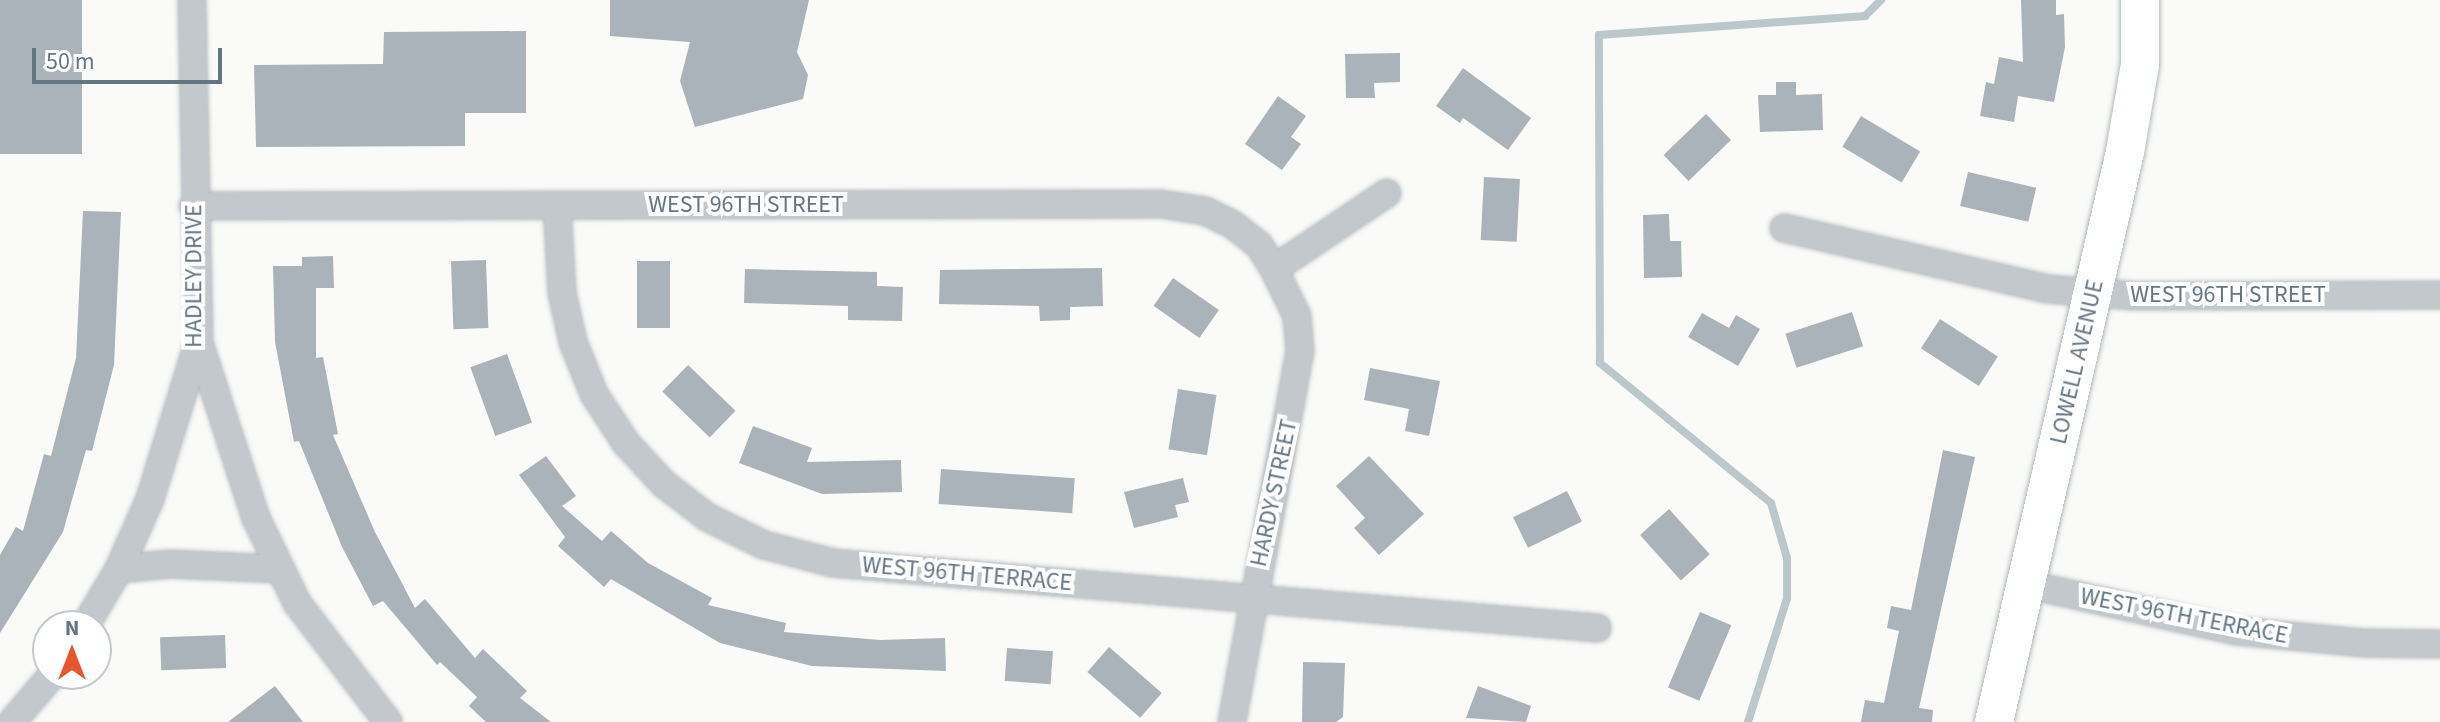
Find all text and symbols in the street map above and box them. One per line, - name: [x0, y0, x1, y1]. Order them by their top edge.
- scale bar: [36, 32, 226, 82]
- text: 50 m: [46, 44, 95, 79]
- street label: WEST 96TH STREET: [648, 191, 844, 219]
- street label: HADLEY DRIVE: [180, 204, 208, 348]
- street label: LOWELL AVENUE: [2044, 277, 2110, 447]
- street label: WEST 96TH STREET: [2130, 281, 2326, 309]
- street label: HARDY STREET: [1244, 417, 1304, 569]
- street label: WEST 96TH TERRACE: [861, 550, 1073, 598]
- street label: WEST 96TH TERRACE: [2078, 582, 2290, 650]
- north arrow: [32, 610, 112, 690]
- text: N: [65, 612, 79, 644]

